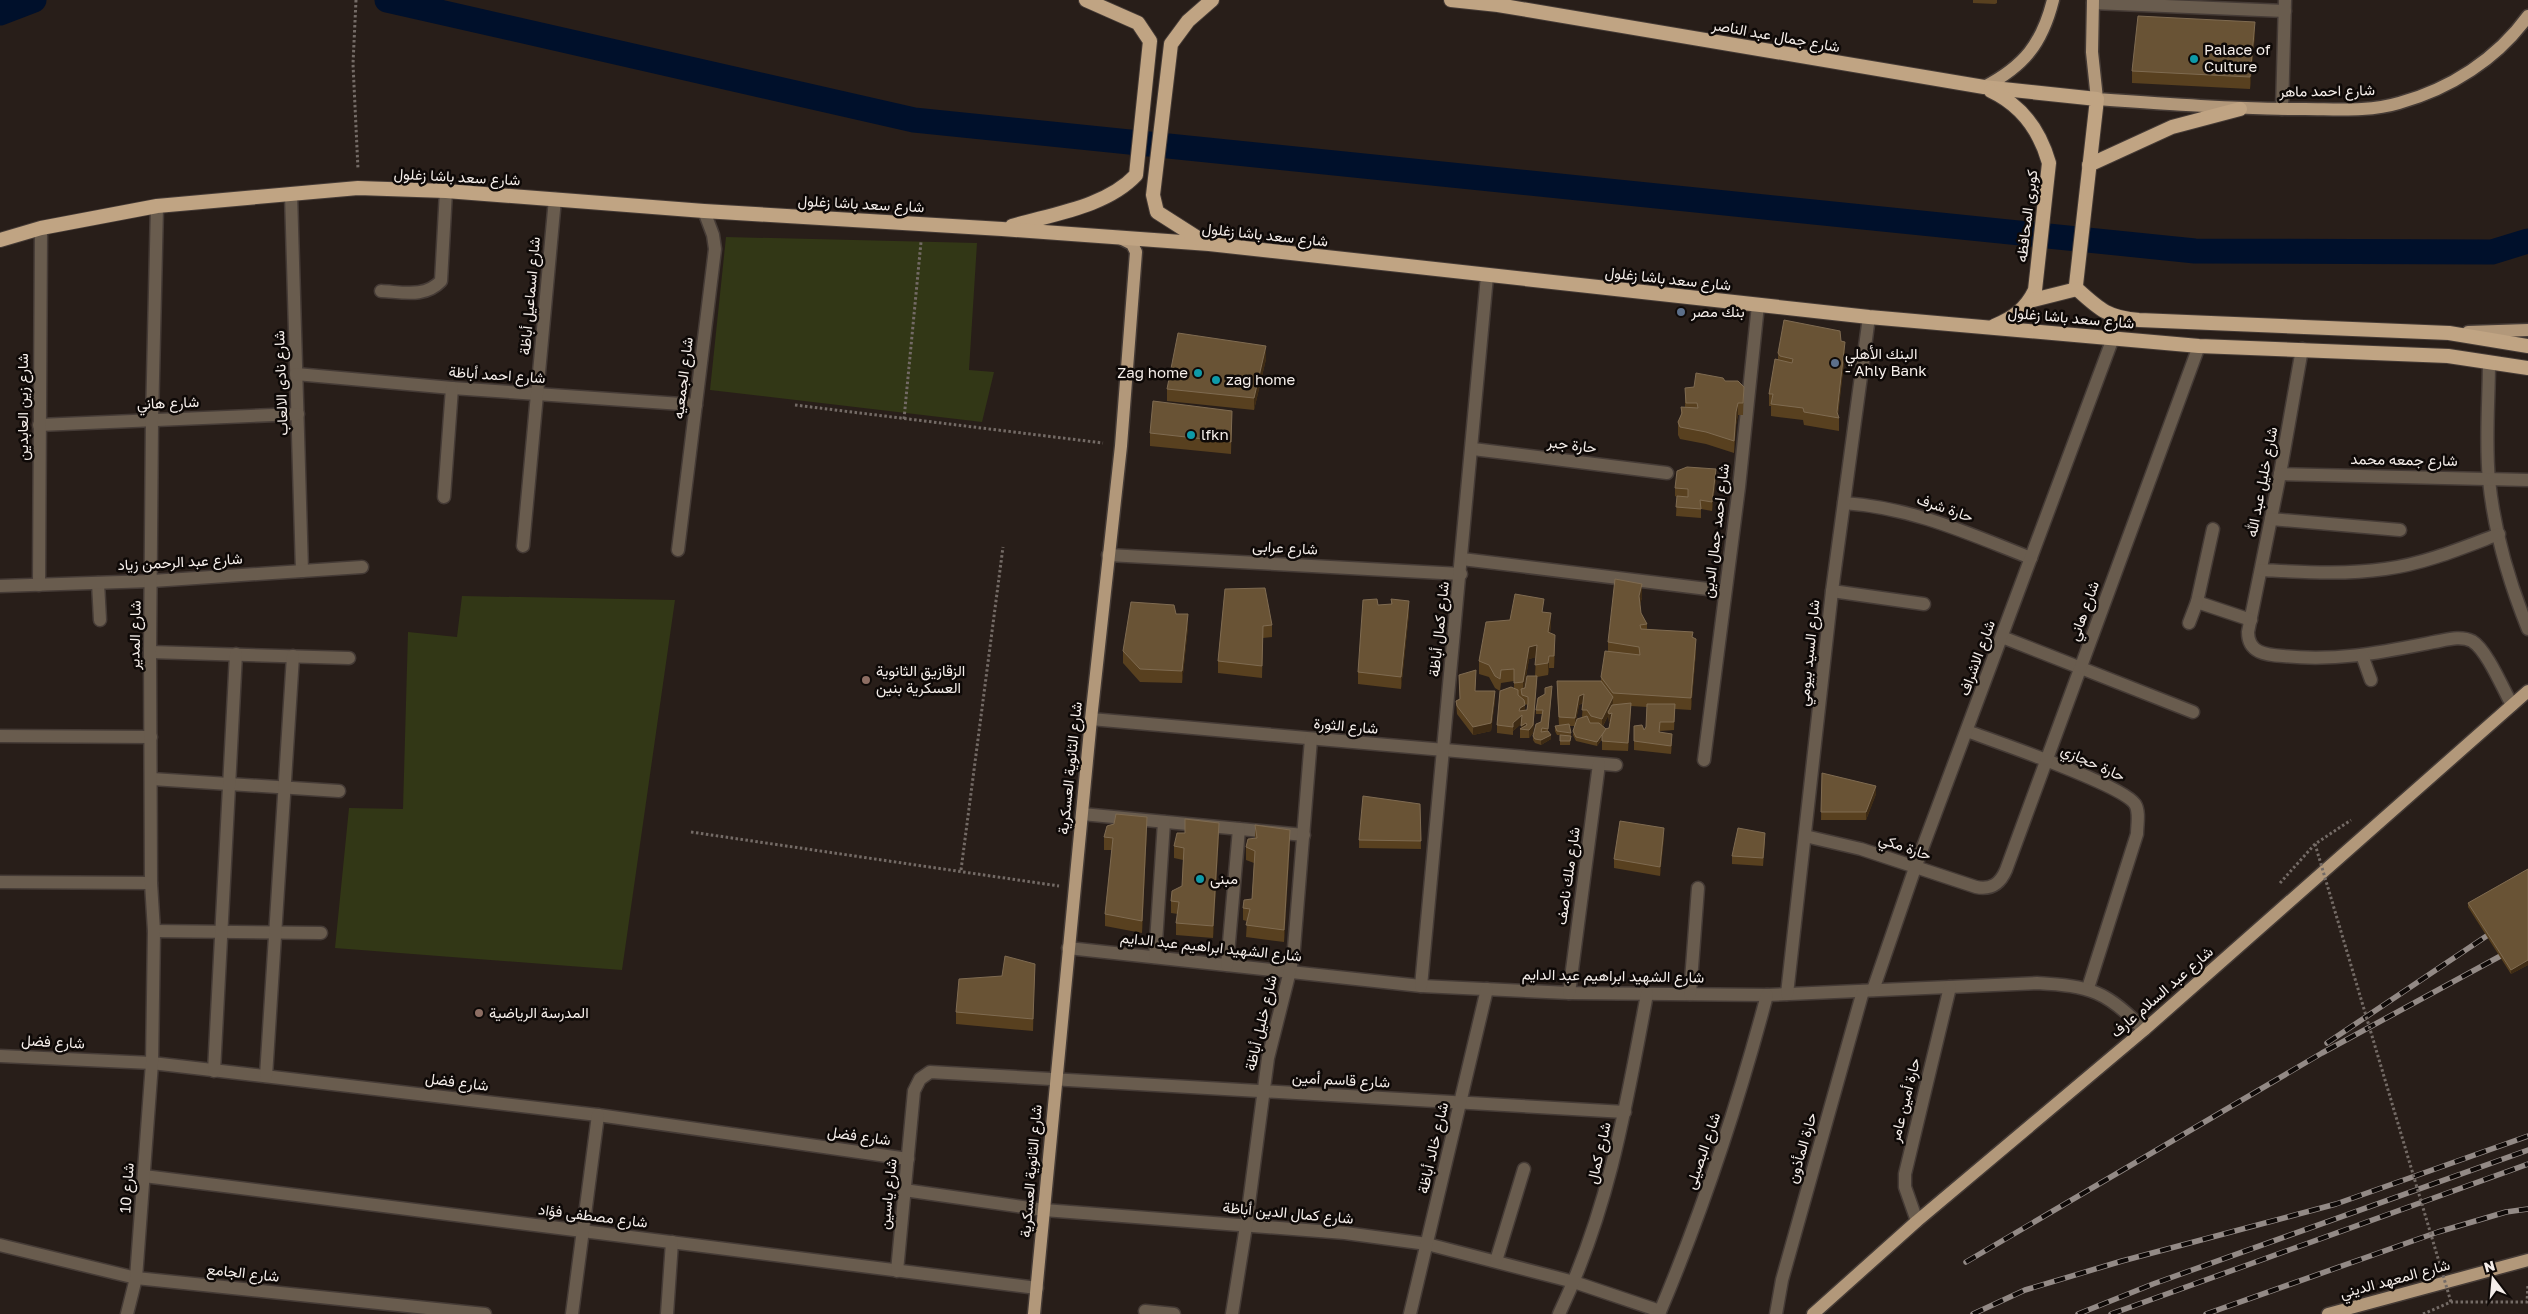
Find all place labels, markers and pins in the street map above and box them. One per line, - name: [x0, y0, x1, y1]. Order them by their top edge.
- place label: Palace of Culture: [2204, 40, 2271, 75]
- marker: Palace of Culture: [2188, 53, 2200, 65]
- place label: بنك مصر: [1690, 302, 1745, 321]
- marker: بنك مصر: [1675, 306, 1687, 318]
- place label: البنك الأهلي - Ahly Bank: [1845, 344, 1927, 379]
- marker: البنك الأهلي - Ahly Bank: [1829, 357, 1841, 369]
- place label: Zag home: [1117, 363, 1188, 381]
- marker: Zag home: [1192, 367, 1204, 379]
- place label: zag home: [1226, 370, 1296, 388]
- marker: zag home: [1210, 374, 1222, 386]
- place label: lfkn: [1201, 425, 1229, 443]
- marker: lfkn: [1185, 429, 1197, 441]
- place label: الزقازيق الثانوية العسكرية بنين: [876, 661, 965, 698]
- marker: الزقازيق الثانوية العسكرية بنين: [860, 674, 872, 686]
- place label: مبنى: [1210, 869, 1238, 889]
- marker: مبنى: [1194, 873, 1206, 885]
- place label: المدرسة الرياضية: [489, 1003, 589, 1022]
- marker: المدرسة الرياضية: [473, 1007, 485, 1019]

